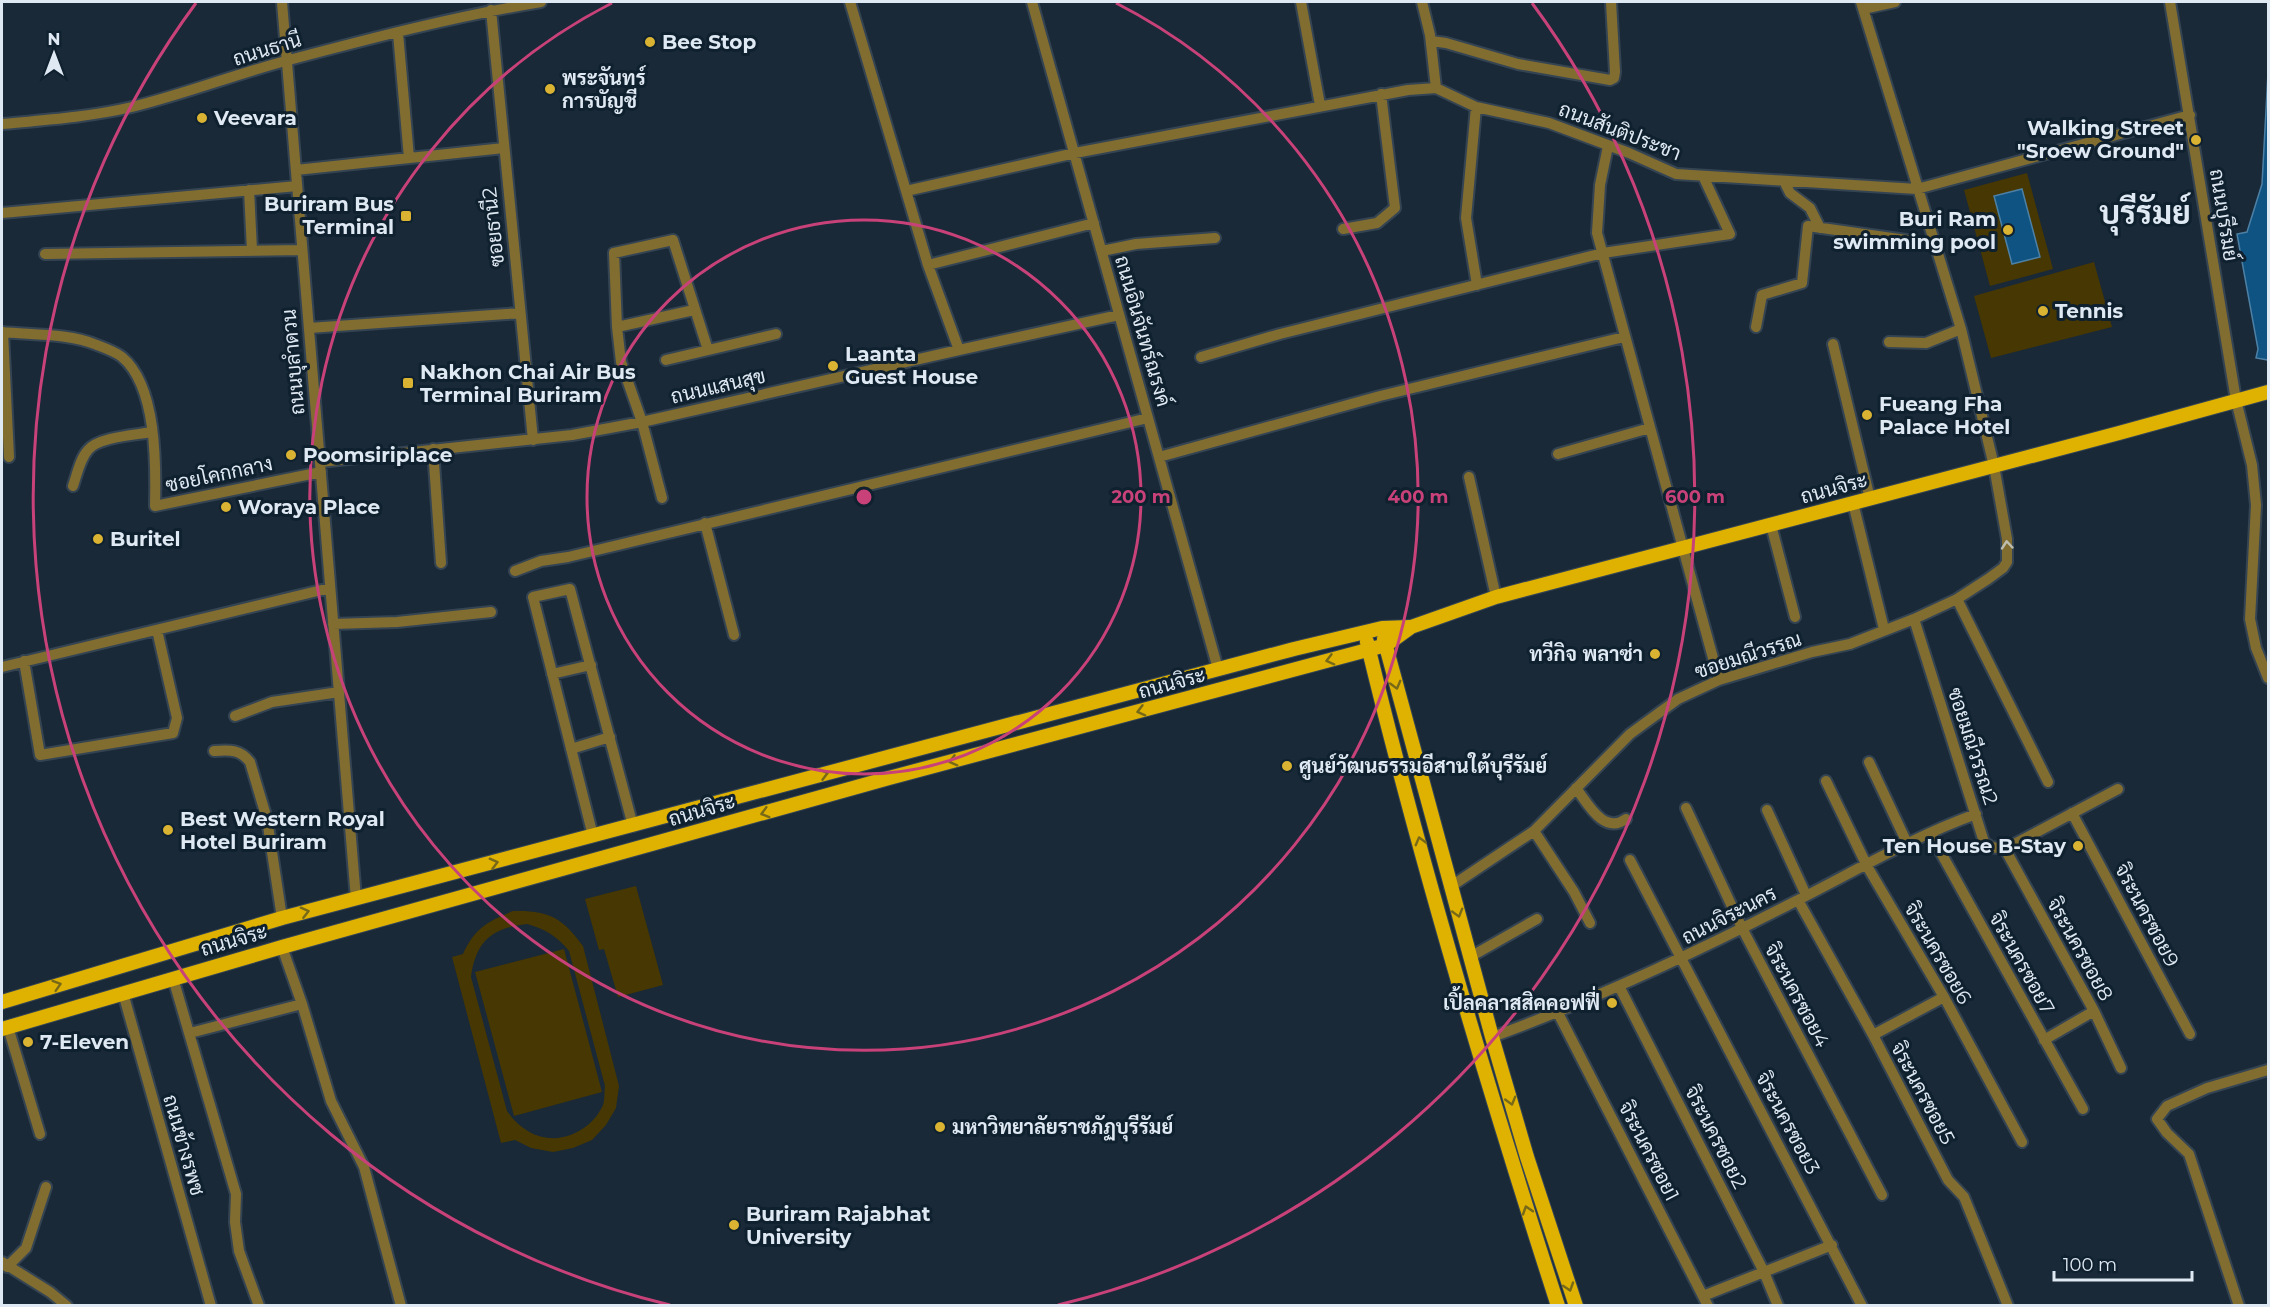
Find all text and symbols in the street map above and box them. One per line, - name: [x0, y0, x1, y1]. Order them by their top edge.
- north arrow: [24, 24, 84, 84]
- street label: ถนนธานี: [230, 26, 304, 71]
- text: N: [48, 30, 60, 49]
- place label: Bee Stop: [662, 30, 756, 54]
- marker: Bee Stop: [643, 35, 657, 49]
- place label: พระจันทร์ การบัญชี: [562, 65, 647, 114]
- marker: พระจันทร์ การบัญชี: [543, 82, 557, 96]
- street label: ถนนสันติประชา: [1556, 97, 1684, 165]
- place label: Veevara: [213, 106, 297, 130]
- marker: Veevara: [195, 111, 209, 125]
- place label: Walking Street "Sroew Ground": [2017, 116, 2184, 163]
- marker: Walking Street "Sroew Ground": [2189, 133, 2203, 147]
- street label: ถนนบุรีรมย์: [2203, 167, 2245, 263]
- street label: ซอยธานี2: [476, 186, 509, 268]
- place label: Buriram Bus Terminal: [264, 192, 394, 239]
- district label: บุรีรัมย์: [2099, 192, 2192, 236]
- place label: Buri Ram swimming pool: [1833, 207, 1996, 254]
- marker: Buriram Bus Terminal: [399, 209, 413, 223]
- marker: Buri Ram swimming pool: [2001, 223, 2015, 237]
- street label: ถนนอินจันทร์ณรงค์: [1110, 252, 1178, 409]
- place label: Tennis: [2055, 299, 2124, 323]
- marker: Tennis: [2036, 304, 2050, 318]
- street label: ถนนบุลำดวน: [276, 308, 312, 416]
- place label: Laanta Guest House: [845, 342, 978, 389]
- marker: Laanta Guest House: [826, 359, 840, 373]
- place label: Nakhon Chai Air Bus Terminal Buriram: [420, 360, 636, 407]
- street label: ถนนแสนสุข: [668, 363, 768, 410]
- marker: Nakhon Chai Air Bus Terminal Buriram: [401, 376, 415, 390]
- place label: Fueang Fha Palace Hotel: [1879, 392, 2010, 439]
- marker: Fueang Fha Palace Hotel: [1860, 408, 1874, 422]
- place label: Poomsiriplace: [303, 443, 452, 467]
- marker: Poomsiriplace: [284, 448, 298, 462]
- street label: ซอยโคกกลาง: [163, 450, 275, 497]
- street label: ถนนจิระ: [1798, 468, 1870, 508]
- text: 200 m: [1111, 486, 1171, 508]
- text: 400 m: [1388, 486, 1448, 508]
- text: 600 m: [1665, 486, 1725, 508]
- centre of rings: [854, 487, 874, 507]
- place label: Woraya Place: [238, 495, 380, 519]
- marker: Woraya Place: [219, 500, 233, 514]
- place label: Buritel: [110, 527, 181, 551]
- marker: Buritel: [91, 532, 105, 546]
- one-way arrow: [2001, 541, 2014, 550]
- street label: ซอยมณีวรรณ: [1691, 626, 1804, 684]
- place label: ทวีกิจ พลาซ่า: [1529, 641, 1643, 666]
- marker: ทวีกิจ พลาซ่า: [1648, 647, 1662, 661]
- one-way arrow: [1325, 653, 1335, 666]
- street label: ถนนจิระ: [1136, 663, 1208, 703]
- one-way arrow: [1388, 679, 1401, 689]
- street label: ซอยมณีวรรณ2: [1943, 684, 2004, 808]
- one-way arrow: [1136, 704, 1146, 717]
- place label: ศูนย์วัฒนธรรมอีสานใต้บุรีรัมย์: [1299, 752, 1548, 781]
- one-way arrow: [948, 754, 959, 766]
- marker: ศูนย์วัฒนธรรมอีสานใต้บุรีรัมย์: [1280, 759, 1294, 773]
- one-way arrow: [818, 769, 829, 781]
- street label: ถนนจิระ: [666, 789, 738, 831]
- one-way arrow: [760, 806, 771, 818]
- place label: Best Western Royal Hotel Buriram: [180, 807, 385, 854]
- marker: Best Western Royal Hotel Buriram: [161, 823, 175, 837]
- place label: Ten House B-Stay: [1883, 834, 2067, 858]
- one-way arrow: [1414, 836, 1427, 846]
- marker: Ten House B-Stay: [2071, 839, 2085, 853]
- one-way arrow: [488, 857, 498, 870]
- street label: จิระนครซอย9: [2110, 859, 2184, 971]
- street label: ถนนจิระนคร: [1678, 881, 1780, 949]
- street label: จิระนครซอย8: [2042, 893, 2118, 1005]
- street label: จิระนครซอย6: [1899, 898, 1977, 1008]
- one-way arrow: [300, 906, 310, 919]
- one-way arrow: [1451, 907, 1463, 918]
- street label: จิระนครซอย7: [1984, 908, 2060, 1018]
- street label: ถนนจิระ: [198, 919, 270, 961]
- street label: จิระนครซอย4: [1759, 939, 1835, 1051]
- one-way arrow: [51, 980, 62, 992]
- place label: เปิ้ลคลาสสิคคอฟฟี่: [1443, 986, 1600, 1015]
- marker: เปิ้ลคลาสสิคคอฟฟี่: [1605, 996, 1619, 1010]
- place label: 7-Eleven: [40, 1030, 129, 1054]
- marker: 7-Eleven: [21, 1035, 35, 1049]
- street label: จิระนครซอย5: [1886, 1038, 1960, 1148]
- street label: จิระนครซอย3: [1751, 1068, 1825, 1178]
- street label: จิระนครซอย2: [1680, 1081, 1752, 1193]
- street label: ถนนข้างรพช: [158, 1092, 210, 1198]
- one-way arrow: [1504, 1095, 1516, 1106]
- street label: จิระนครซอย1: [1614, 1097, 1684, 1205]
- place label: มหาวิทยาลัยราชภัฏบุรีรัมย์: [952, 1114, 1174, 1142]
- marker: มหาวิทยาลัยราชภัฏบุรีรัมย์: [933, 1120, 947, 1134]
- place label: Buriram Rajabhat University: [746, 1202, 931, 1249]
- one-way arrow: [1521, 1205, 1534, 1216]
- marker: Buriram Rajabhat University: [727, 1218, 741, 1232]
- scale bar: [2054, 1244, 2192, 1282]
- text: 100 m: [2063, 1254, 2117, 1276]
- one-way arrow: [1562, 1281, 1575, 1292]

